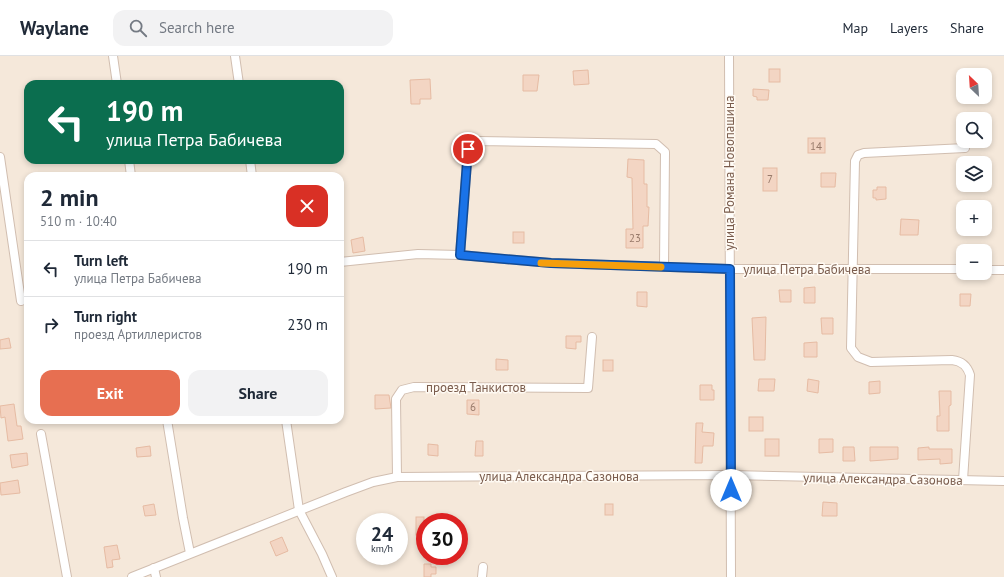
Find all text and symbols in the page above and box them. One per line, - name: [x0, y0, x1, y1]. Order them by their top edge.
- search box: [113, 10, 393, 46]
- text: Waylane: [20, 16, 89, 40]
- icon: search: [127, 17, 149, 39]
- text: Search here: [159, 18, 235, 37]
- text: Map: [842, 19, 868, 37]
- text: Layers: [890, 19, 928, 37]
- text: Share: [950, 19, 984, 37]
- north arrow: [956, 68, 992, 104]
- map controls: [956, 68, 992, 280]
- text: 190 m: [106, 92, 183, 129]
- icon: left: [40, 96, 92, 148]
- street label: улица Романа Новопашина: [721, 96, 738, 250]
- button: search: [956, 112, 992, 148]
- text: улица Петра Бабичева: [106, 128, 282, 151]
- pin: [451, 132, 485, 166]
- icon: arrive: [457, 138, 479, 160]
- house number: 14: [810, 139, 822, 153]
- button: layers: [956, 156, 992, 192]
- house number: 7: [767, 172, 773, 186]
- text: 2 min: [40, 182, 99, 213]
- button: close: [286, 185, 328, 227]
- button: +: [956, 200, 992, 236]
- text: 510 m · 10:40: [40, 213, 117, 230]
- house number: 23: [629, 231, 641, 245]
- button: −: [956, 244, 992, 280]
- text: Turn left: [74, 251, 128, 270]
- icon: left: [40, 258, 62, 280]
- text: 190 m: [287, 259, 328, 278]
- street label: улица Петра Бабичева: [743, 261, 871, 278]
- text: улица Петра Бабичева: [74, 270, 201, 287]
- text: Turn right: [74, 307, 137, 326]
- icon: right: [40, 314, 62, 336]
- text: 230 m: [287, 315, 328, 334]
- text: проезд Артиллеристов: [74, 326, 202, 343]
- button: Exit: [40, 370, 180, 416]
- button: Share: [188, 370, 328, 416]
- street label: проезд Танкистов: [426, 379, 526, 396]
- house number: 6: [470, 400, 476, 414]
- street label: улица Александра Сазонова: [479, 468, 639, 485]
- position arrow: [710, 469, 752, 511]
- street label: улица Александра Сазонова: [803, 469, 963, 489]
- speed limit sign: 30: [416, 513, 468, 565]
- text: 24: [371, 521, 393, 547]
- text: km/h: [371, 542, 393, 555]

